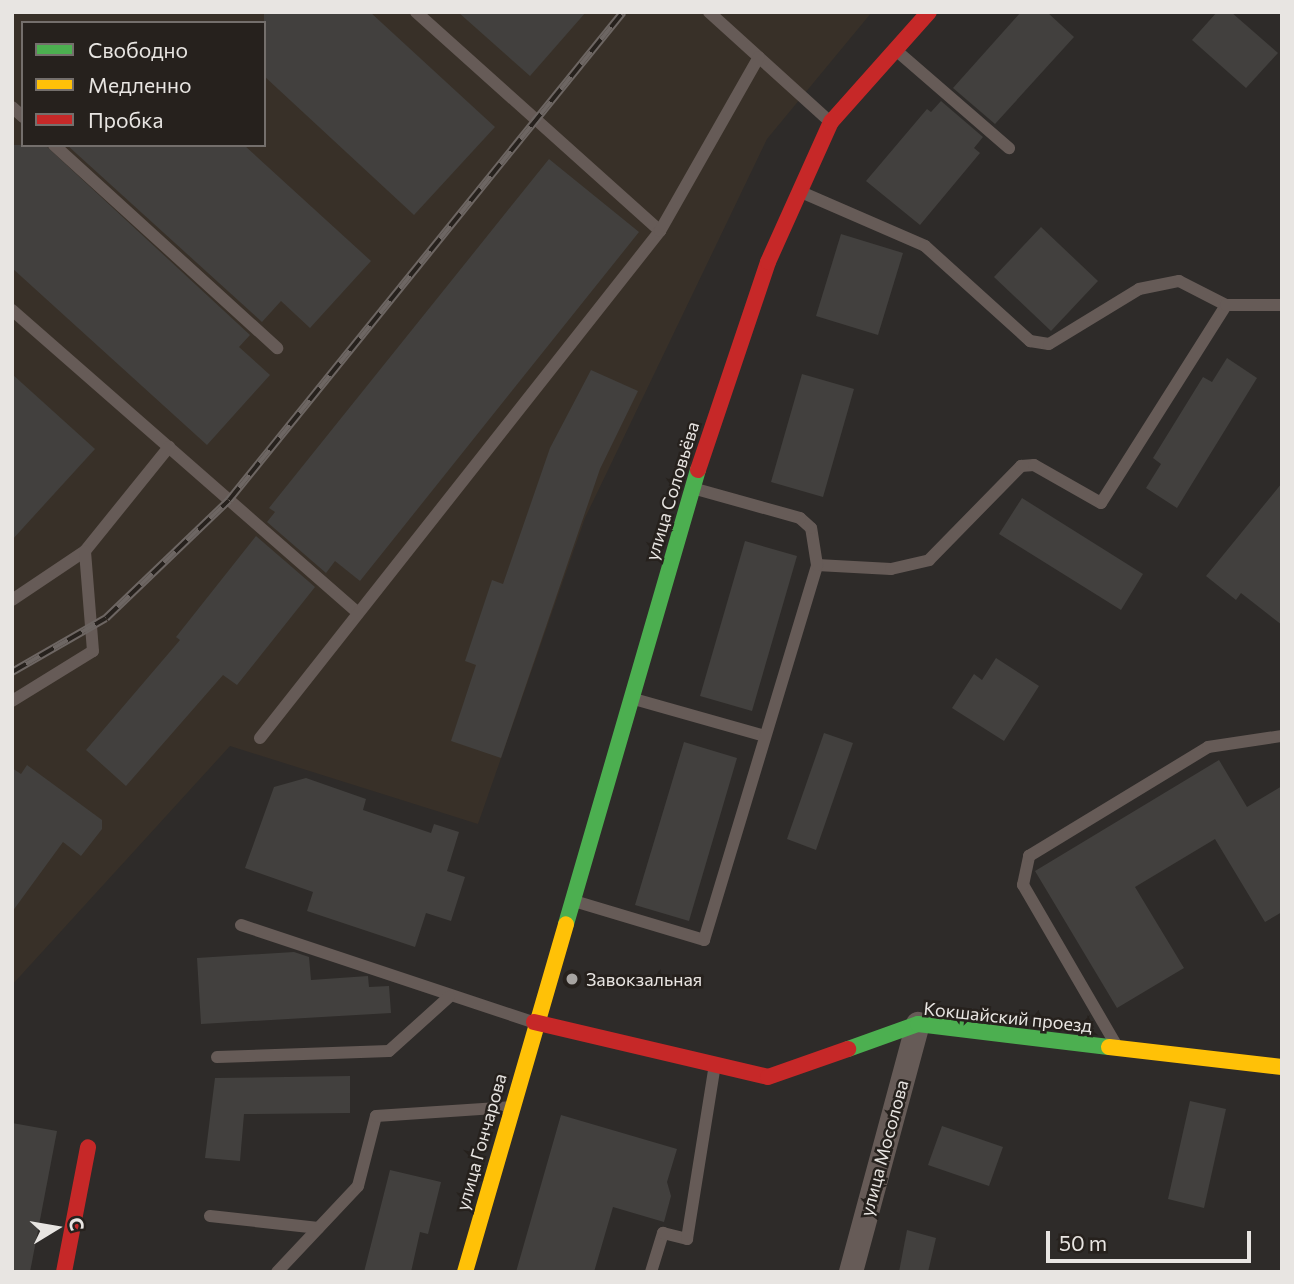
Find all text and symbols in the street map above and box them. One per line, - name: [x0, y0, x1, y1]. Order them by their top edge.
- legend: [21, 21, 266, 147]
- text: Свободно: [88, 37, 188, 62]
- text: Медленно: [88, 72, 192, 97]
- text: Пробка: [88, 107, 163, 132]
- street label: улица Соловьёва: [641, 419, 703, 563]
- place label: Завокзальная: [586, 968, 702, 990]
- marker: Завокзальная: [564, 971, 580, 987]
- street label: Кокшайский проезд: [923, 997, 1093, 1037]
- street label: улица Гончарова: [451, 1071, 511, 1213]
- street label: улица Мосолова: [855, 1078, 913, 1218]
- north arrow: [21, 1193, 91, 1263]
- text: С: [65, 1215, 90, 1232]
- scale bar: [1049, 1218, 1254, 1262]
- text: 50 m: [1059, 1230, 1107, 1255]

